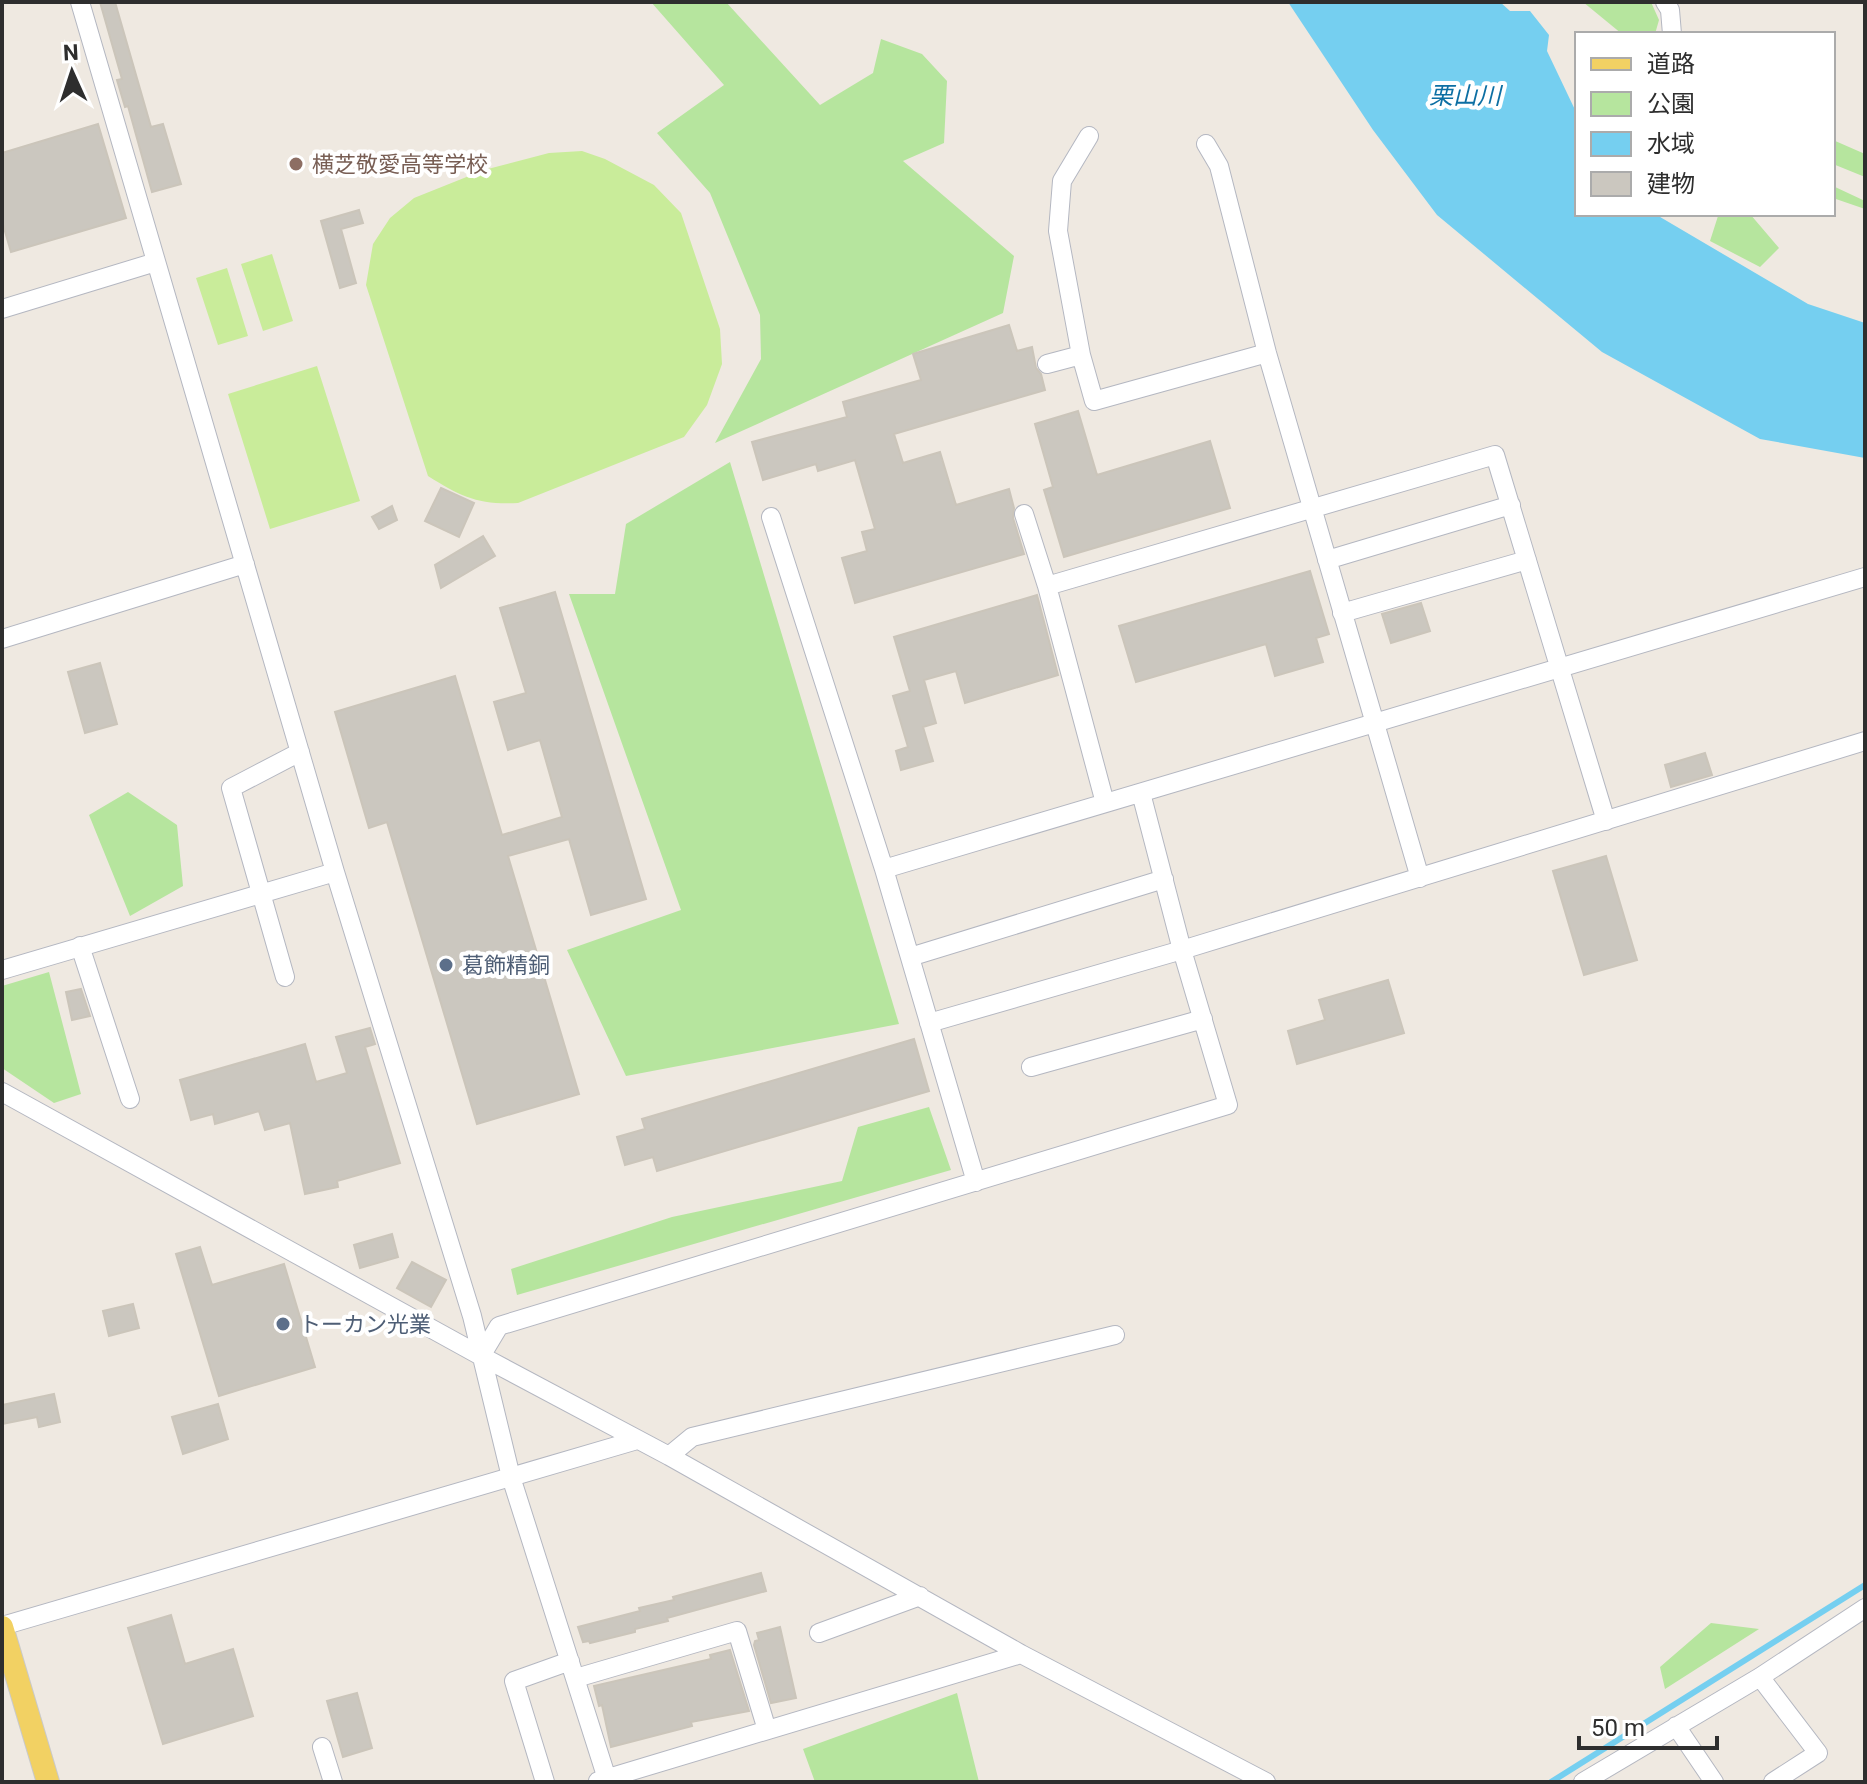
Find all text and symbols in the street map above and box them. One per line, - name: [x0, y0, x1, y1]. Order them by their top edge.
- north arrow: [32, 32, 112, 112]
- legend: [1575, 32, 1835, 216]
- text: N: [63, 40, 79, 65]
- text: 道路: [1647, 50, 1695, 78]
- water label: 栗山川: [1429, 82, 1504, 110]
- text: 公園: [1647, 90, 1695, 118]
- text: 水域: [1647, 130, 1695, 158]
- place label: 横芝敬愛高等学校: [312, 152, 488, 177]
- marker: 横芝敬愛高等学校: [287, 155, 305, 173]
- text: 建物: [1647, 170, 1695, 198]
- place label: 葛飾精銅: [462, 953, 550, 978]
- marker: 葛飾精銅: [437, 956, 455, 974]
- place label: トーカン光業: [299, 1312, 431, 1337]
- marker: トーカン光業: [274, 1315, 292, 1333]
- scale bar: [1579, 1700, 1717, 1750]
- text: 50 m: [1591, 1714, 1645, 1742]

